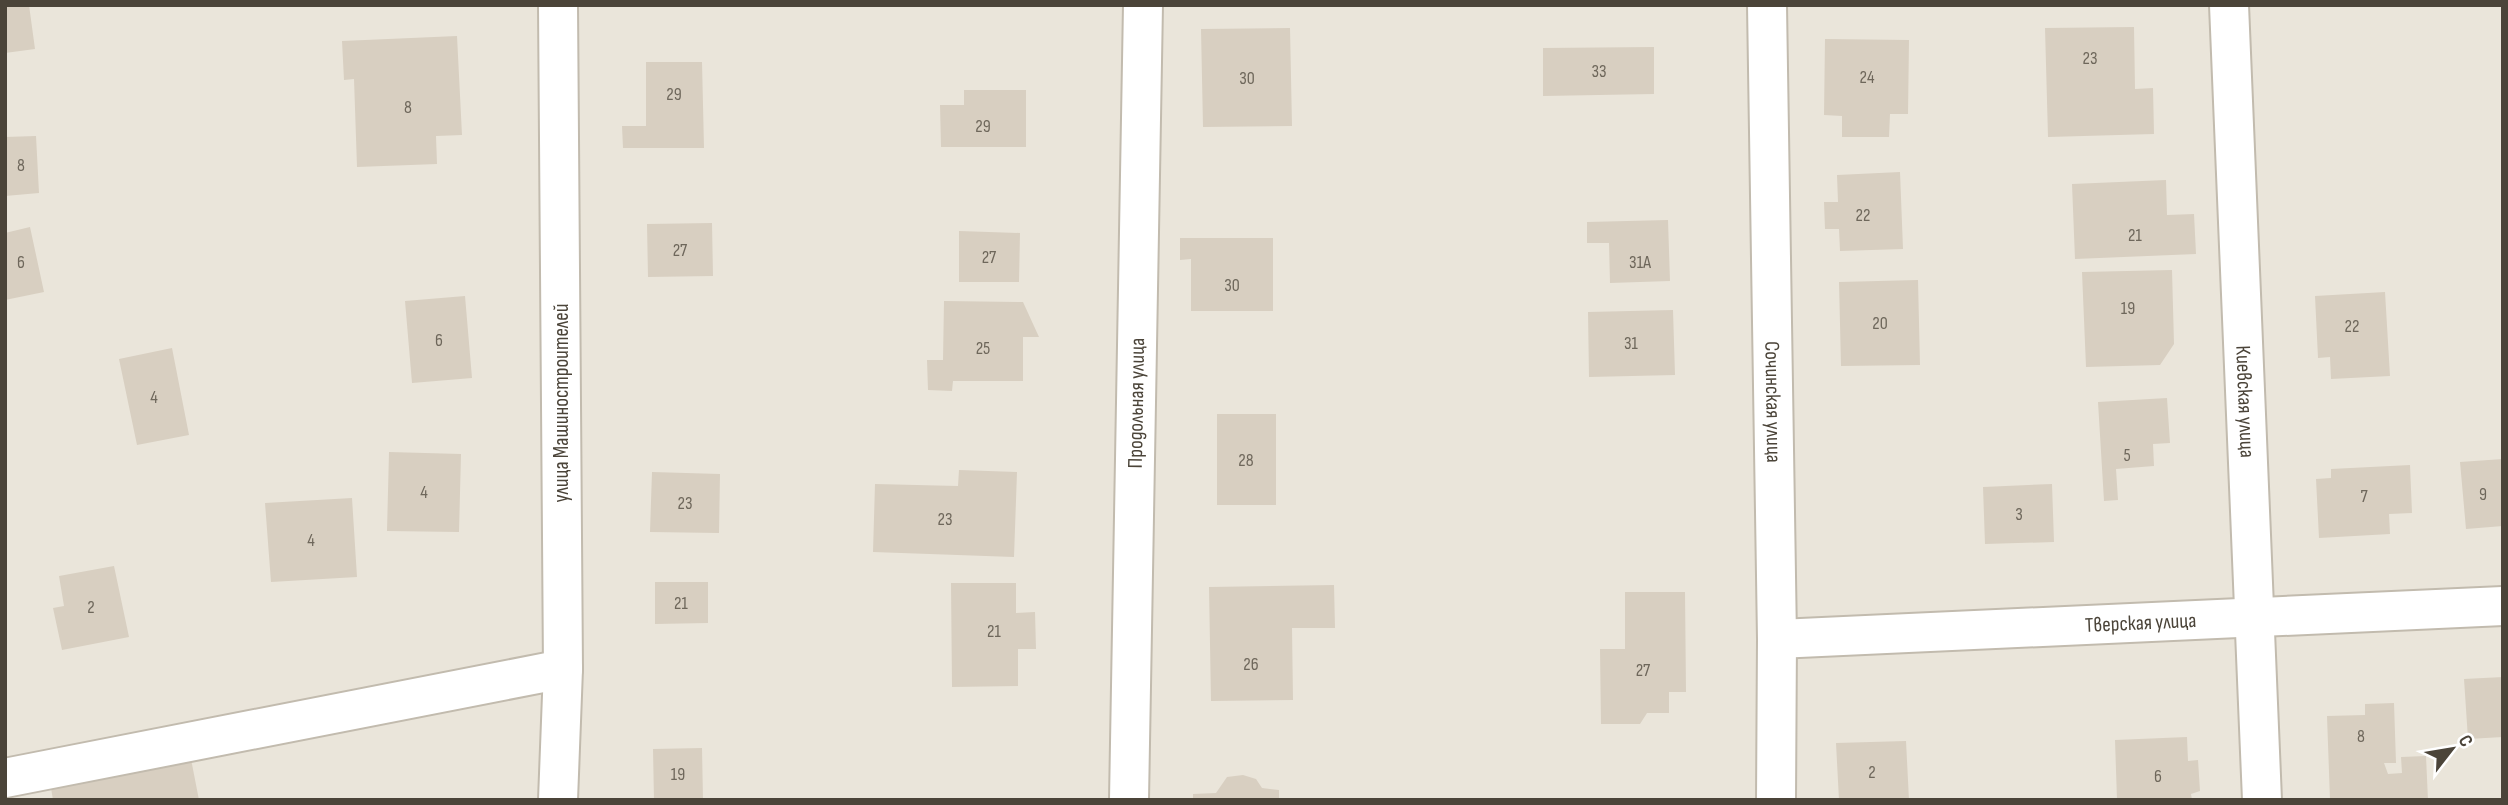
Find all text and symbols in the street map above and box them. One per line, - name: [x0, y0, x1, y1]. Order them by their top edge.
- house number: 23: [2083, 48, 2098, 69]
- house number: 33: [1591, 61, 1607, 82]
- house number: 24: [1860, 67, 1875, 88]
- house number: 30: [1239, 68, 1255, 89]
- house number: 29: [666, 84, 682, 105]
- house number: 8: [404, 97, 412, 118]
- house number: 29: [975, 116, 991, 137]
- house number: 8: [17, 155, 25, 176]
- house number: 22: [1856, 205, 1870, 226]
- house number: 21: [2128, 225, 2143, 246]
- house number: 27: [673, 240, 688, 261]
- house number: 27: [982, 247, 997, 268]
- house number: 6: [17, 252, 25, 273]
- house number: 31А: [1629, 252, 1651, 273]
- house number: 30: [1224, 275, 1240, 296]
- house number: 19: [2121, 298, 2135, 319]
- street label: улица Машиностроителей: [549, 304, 574, 502]
- house number: 20: [1872, 313, 1888, 334]
- house number: 22: [2345, 316, 2359, 337]
- house number: 6: [435, 330, 443, 351]
- house number: 31: [1624, 333, 1639, 354]
- house number: 25: [976, 338, 990, 359]
- street label: Продольная улица: [1122, 338, 1150, 469]
- street label: Сочинская улица: [1760, 341, 1787, 463]
- street label: Киевская улица: [2231, 345, 2260, 458]
- house number: 4: [150, 387, 158, 408]
- house number: 5: [2123, 445, 2131, 466]
- house number: 28: [1238, 450, 1254, 471]
- house number: 4: [420, 482, 428, 503]
- house number: 9: [2479, 484, 2487, 505]
- house number: 7: [2360, 486, 2368, 507]
- house number: 23: [678, 493, 693, 514]
- house number: 3: [2015, 504, 2023, 525]
- house number: 23: [938, 509, 953, 530]
- house number: 4: [307, 530, 315, 551]
- house number: 21: [674, 593, 689, 614]
- house number: 2: [87, 597, 95, 618]
- street label: Тверская улица: [2084, 607, 2197, 637]
- house number: 21: [987, 621, 1002, 642]
- house number: 26: [1243, 654, 1259, 675]
- house number: 27: [1636, 660, 1651, 681]
- north arrow: [2417, 714, 2487, 784]
- house number: 8: [2357, 726, 2365, 747]
- text: С: [2453, 731, 2478, 751]
- house number: 2: [1868, 762, 1876, 783]
- house number: 19: [671, 764, 685, 785]
- house number: 6: [2154, 766, 2162, 787]

